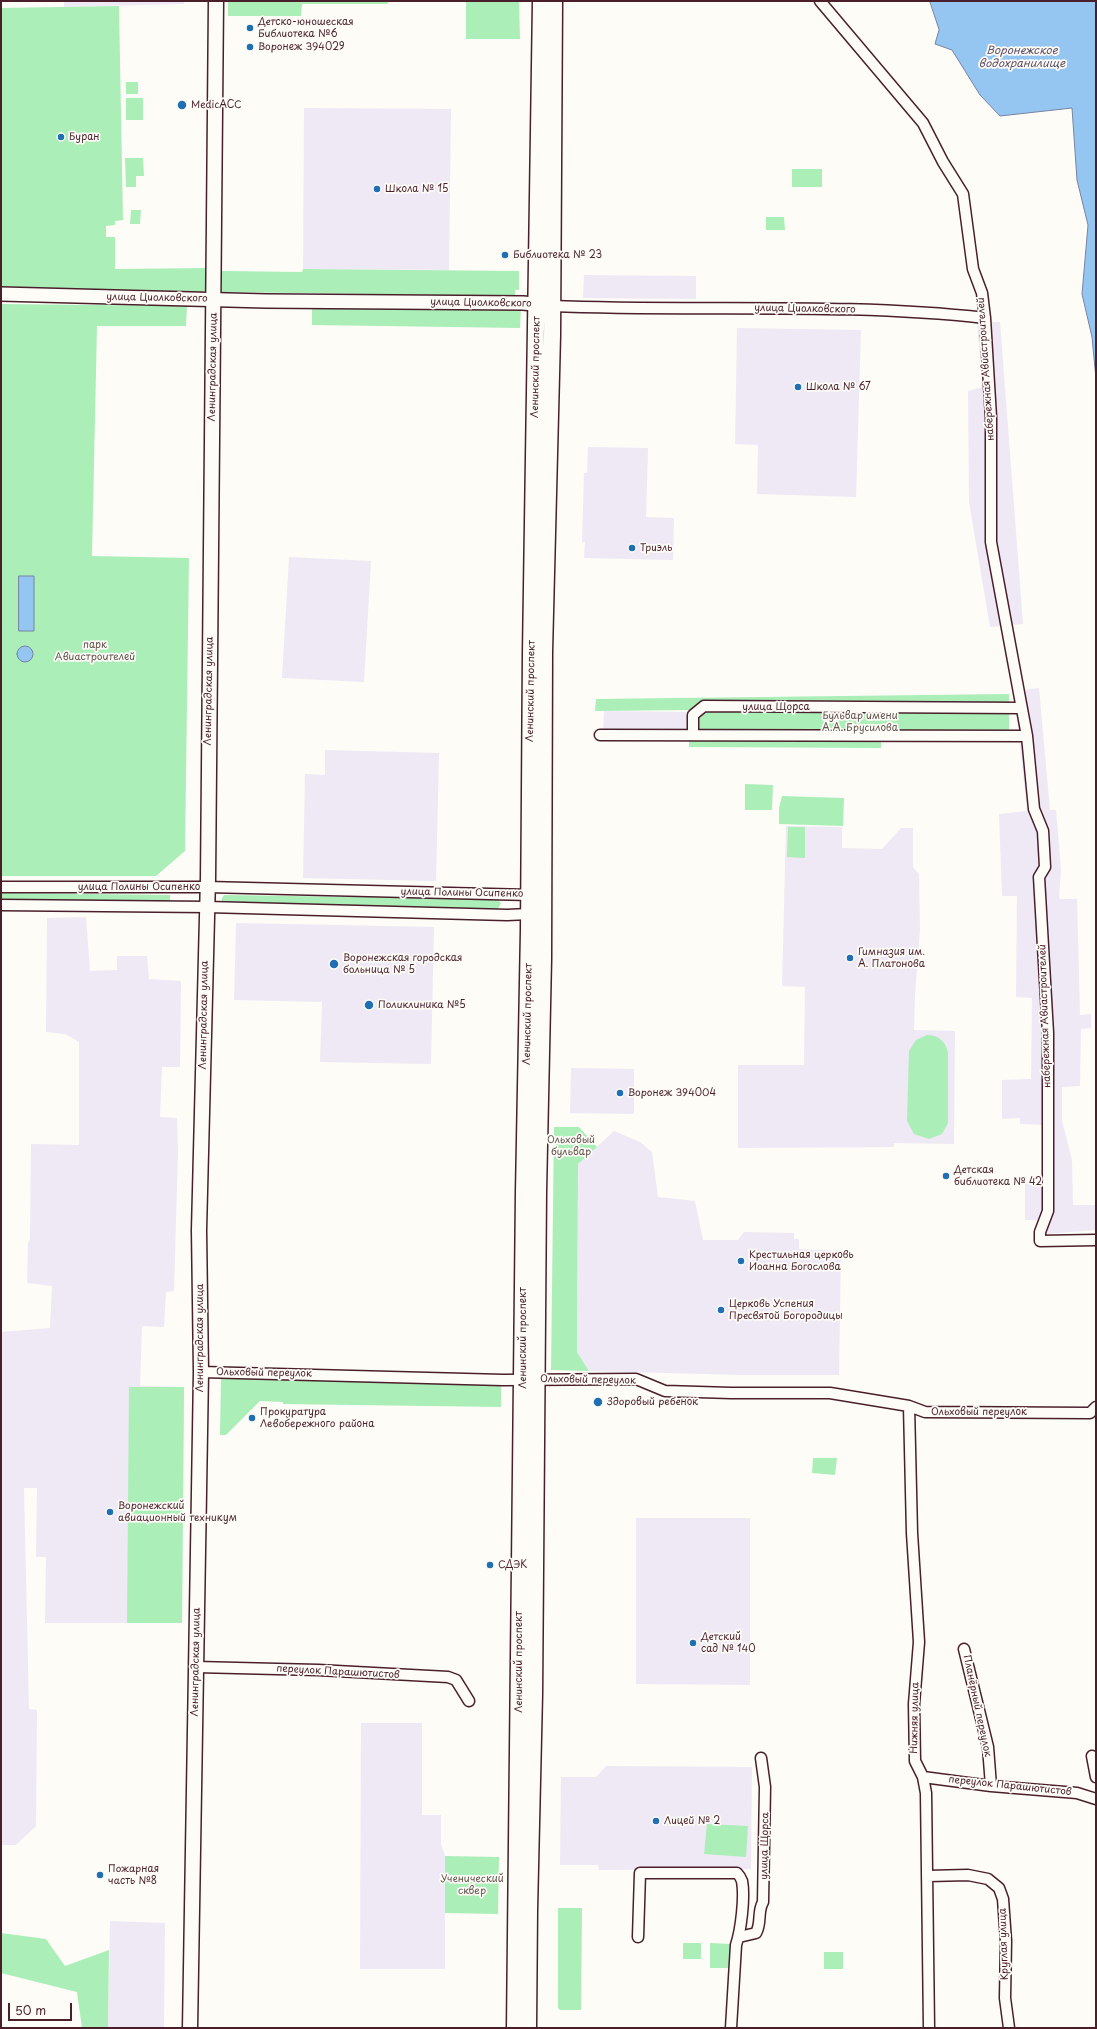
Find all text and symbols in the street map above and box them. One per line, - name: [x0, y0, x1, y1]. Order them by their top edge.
- place label: Детско-юношеская Библиотека №6: [258, 16, 354, 40]
- marker: Детско-юношеская Библиотека №6: [245, 23, 255, 33]
- place label: Воронеж 394029: [258, 41, 345, 53]
- marker: Воронеж 394029: [245, 42, 255, 52]
- water label: Воронежское водохранилище: [979, 44, 1065, 70]
- marker: MedicACC: [176, 99, 188, 111]
- place label: MedicACC: [191, 99, 242, 111]
- place label: Буран: [69, 131, 100, 143]
- marker: Буран: [56, 132, 66, 142]
- place label: Школа № 15: [385, 183, 448, 195]
- marker: Школа № 15: [372, 184, 382, 194]
- place label: Библиотека № 23: [513, 249, 602, 261]
- marker: Библиотека № 23: [500, 250, 510, 260]
- street label: улица Циолковского: [106, 291, 208, 305]
- street label: улица Циолковского: [430, 296, 532, 310]
- street label: набережная Авиастроителей: [975, 297, 997, 441]
- street label: улица Циолковского: [754, 302, 856, 316]
- street label: Ленинградская улица: [206, 313, 220, 421]
- street label: Ленинский проспект: [529, 316, 543, 418]
- place label: Школа № 67: [806, 381, 871, 393]
- marker: Школа № 67: [793, 382, 803, 392]
- place label: Триэль: [640, 542, 672, 554]
- marker: Триэль: [627, 543, 637, 553]
- street label: Ленинградская улица: [202, 637, 216, 745]
- park label: парк Авиастроителей: [55, 639, 135, 662]
- street label: Ленинский проспект: [524, 640, 538, 742]
- street label: улица Щорса: [742, 701, 810, 713]
- park label: Бульвар имени А.А. Брусилова: [822, 710, 898, 734]
- street label: улица Полины Осипенко: [78, 881, 200, 893]
- street label: улица Полины Осипенко: [401, 886, 523, 900]
- street label: набережная Авиастроителей: [1036, 944, 1054, 1088]
- place label: Гимназия им. А. Платонова: [858, 946, 925, 970]
- place label: Воронежская городская больница № 5: [343, 952, 462, 976]
- marker: Гимназия им. А. Платонова: [845, 953, 855, 963]
- marker: Воронежская городская больница № 5: [328, 958, 340, 970]
- street label: Ленинградская улица: [197, 961, 211, 1069]
- street label: Ленинский проспект: [521, 963, 535, 1065]
- marker: Поликлиника №5: [363, 999, 375, 1011]
- place label: Поликлиника №5: [378, 999, 466, 1011]
- place label: Воронеж 394004: [628, 1087, 716, 1099]
- marker: Воронеж 394004: [615, 1088, 625, 1098]
- park label: Ольховый бульвар: [547, 1134, 595, 1158]
- place label: Детская библиотека № 42: [954, 1164, 1042, 1188]
- marker: Детская библиотека № 42: [941, 1171, 951, 1181]
- place label: Крестильная церковь Иоанна Богослова: [749, 1249, 854, 1272]
- marker: Крестильная церковь Иоанна Богослова: [736, 1256, 746, 1266]
- street label: Ленинградская улица: [194, 1284, 206, 1392]
- street label: Ленинский проспект: [517, 1287, 529, 1389]
- place label: Церковь Успения Пресвятой Богородицы: [729, 1298, 843, 1322]
- marker: Церковь Успения Пресвятой Богородицы: [716, 1305, 726, 1315]
- street label: Ольховый переулок: [216, 1366, 312, 1380]
- street label: Ольховый переулок: [540, 1373, 636, 1387]
- marker: Здоровый ребенок: [592, 1396, 604, 1408]
- place label: Здоровый ребенок: [607, 1396, 698, 1408]
- place label: Прокуратура Левобережного района: [260, 1406, 374, 1430]
- street label: Ольховый переулок: [931, 1406, 1027, 1418]
- marker: Прокуратура Левобережного района: [247, 1413, 257, 1423]
- place label: Воронежский авиационный техникум: [118, 1500, 237, 1524]
- marker: Воронежский авиационный техникум: [105, 1507, 115, 1517]
- place label: СДЭК: [498, 1559, 527, 1571]
- marker: СДЭК: [485, 1560, 495, 1570]
- street label: Ленинградская улица: [189, 1608, 203, 1716]
- street label: Ленинский проспект: [513, 1611, 525, 1713]
- place label: Детский сад № 140: [701, 1631, 756, 1654]
- marker: Детский сад № 140: [688, 1638, 698, 1648]
- street label: Планёрный переулок: [960, 1654, 994, 1758]
- street label: переулок Парашютистов: [276, 1663, 400, 1681]
- street label: Нижняя улица: [908, 1682, 922, 1754]
- street label: переулок Парашютистов: [948, 1774, 1072, 1798]
- street label: улица Щорса: [758, 1812, 772, 1880]
- place label: Лицей № 2: [664, 1815, 720, 1827]
- marker: Лицей № 2: [651, 1816, 661, 1826]
- place label: Пожарная часть №8: [108, 1863, 159, 1886]
- marker: Пожарная часть №8: [95, 1870, 105, 1880]
- park label: Ученический сквер: [440, 1873, 504, 1896]
- street label: Круглая улица: [997, 1908, 1011, 1980]
- scale bar: [10, 1995, 74, 2021]
- text: 50 m: [15, 2001, 46, 2019]

